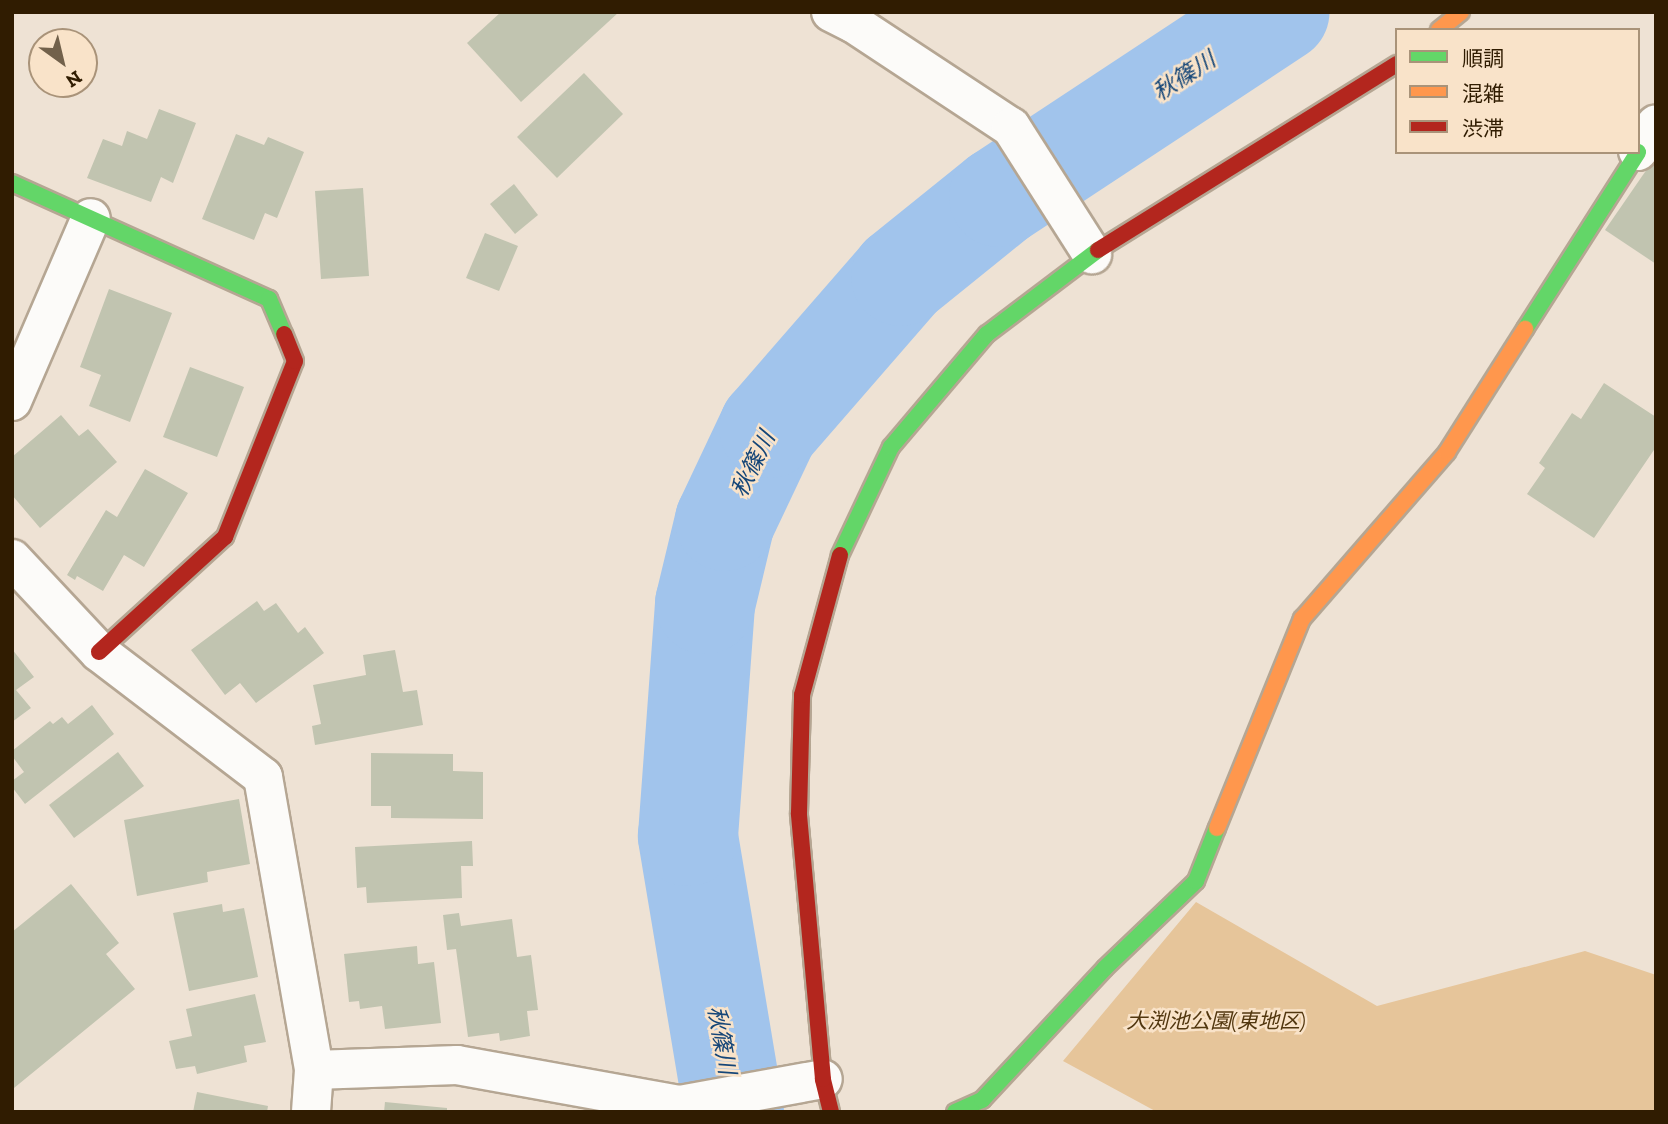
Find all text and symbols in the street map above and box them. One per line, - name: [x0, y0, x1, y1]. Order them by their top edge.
- north arrow: [28, 28, 98, 98]
- legend: [1395, 28, 1640, 154]
- water label: 秋篠川: [1148, 46, 1220, 106]
- text: 順調: [1462, 46, 1504, 71]
- text: N: [61, 66, 86, 93]
- text: 混雑: [1462, 81, 1504, 106]
- text: 渋滞: [1462, 116, 1504, 141]
- water label: 秋篠川: [725, 427, 781, 501]
- water label: 秋篠川: [702, 1004, 742, 1076]
- park label: 大渕池公園(東地区): [1126, 1008, 1306, 1034]

